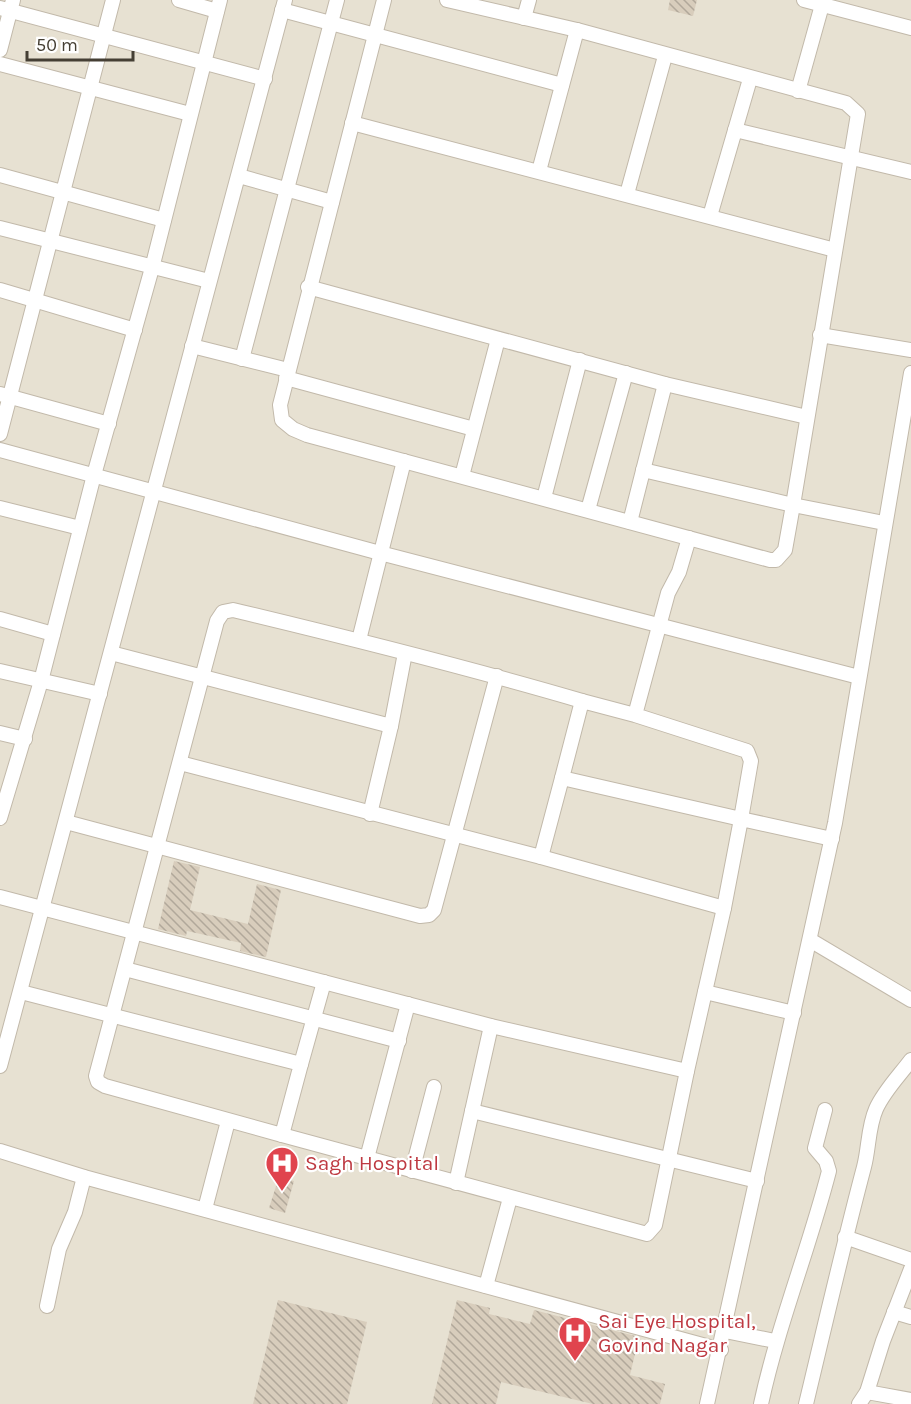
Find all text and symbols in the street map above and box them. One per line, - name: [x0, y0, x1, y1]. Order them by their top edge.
- scale bar: [27, 24, 134, 62]
- text: 50 m: [36, 34, 78, 56]
- hospital icon: Sagh Hospital: [264, 1145, 300, 1192]
- place label: Sagh Hospital: [305, 1151, 439, 1175]
- place label: Sai Eye Hospital, Govind Nagar: [598, 1309, 756, 1357]
- hospital icon: Sai Eye Hospital, Govind Nagar: [557, 1315, 593, 1362]

